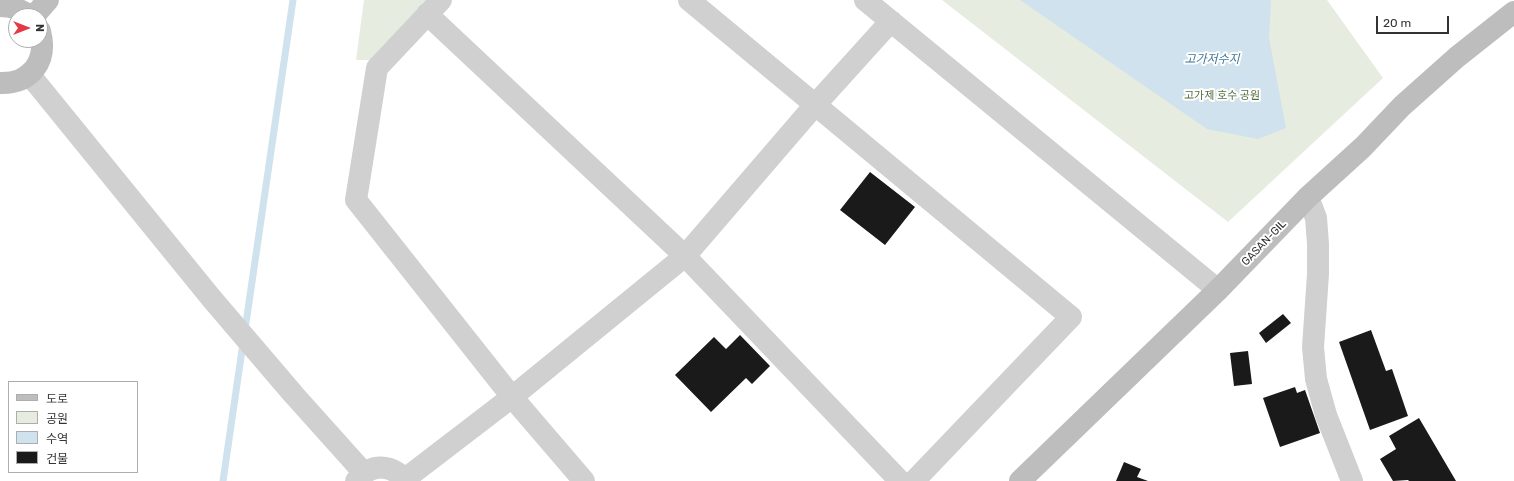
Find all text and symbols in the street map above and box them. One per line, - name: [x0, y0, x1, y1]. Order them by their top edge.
- north arrow: [8, 8, 48, 48]
- scale bar: [1378, 8, 1451, 34]
- text: 20 m: [1383, 16, 1411, 30]
- text: N: [33, 24, 46, 32]
- water label: 고가저수지: [1184, 53, 1240, 67]
- park label: 고가제 호수 공원: [1184, 89, 1260, 103]
- street label: GASAN-GIL: [1239, 217, 1289, 269]
- legend: [8, 381, 138, 473]
- text: 도로: [46, 392, 68, 406]
- text: 공원: [46, 412, 68, 426]
- text: 수역: [46, 432, 68, 446]
- text: 건물: [46, 452, 68, 466]

